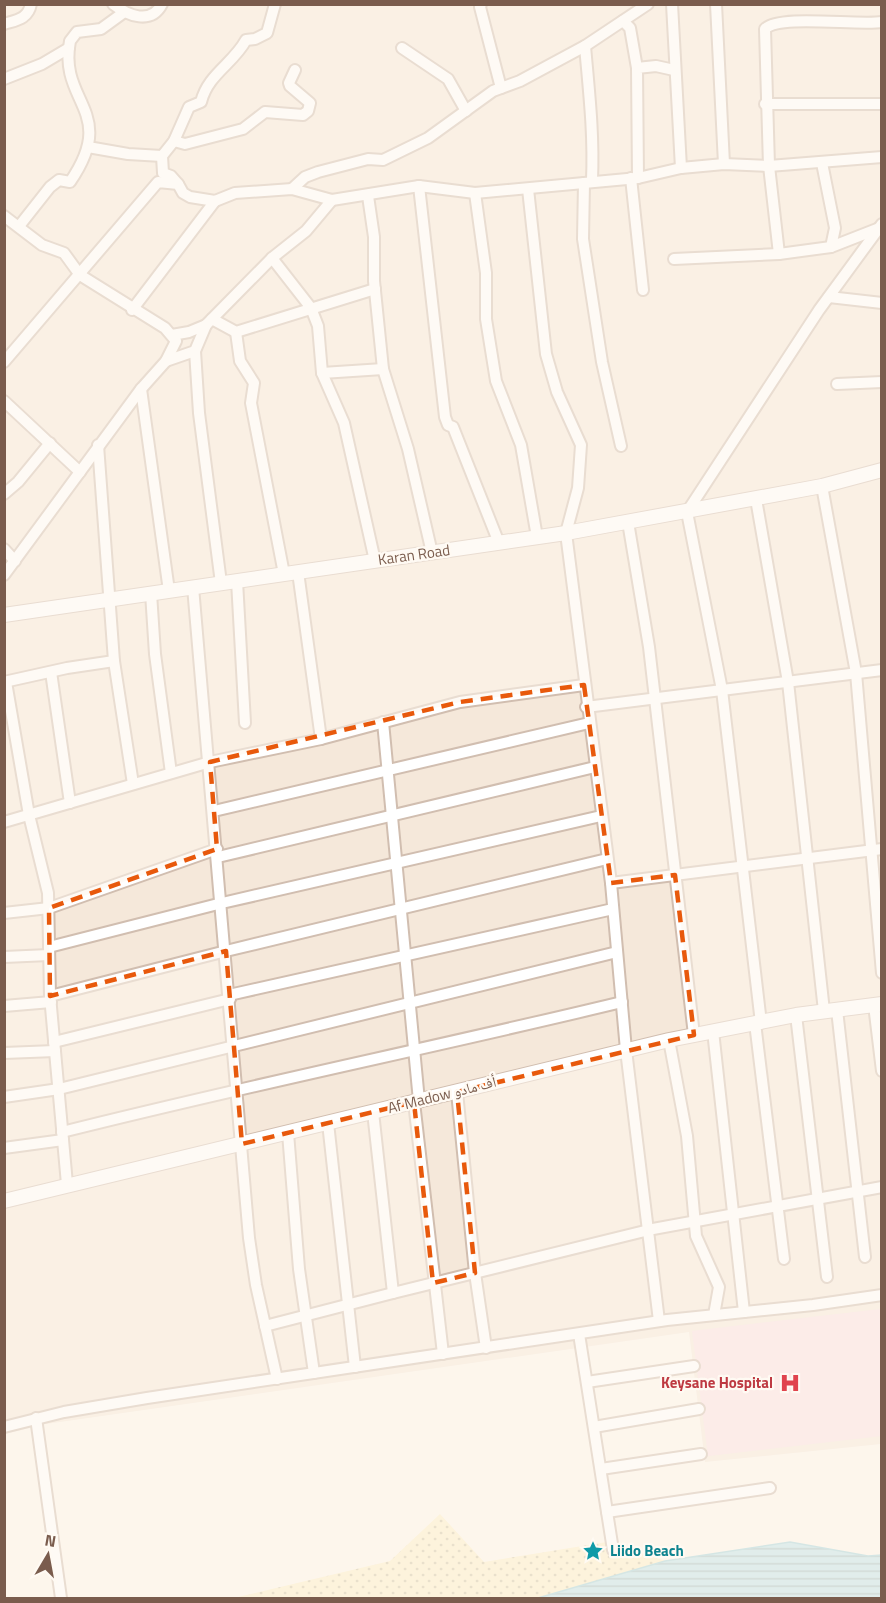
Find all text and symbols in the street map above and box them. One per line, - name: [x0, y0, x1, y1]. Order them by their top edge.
- street label: Karan Road: [376, 538, 451, 571]
- street label: Af Madow أف مادو: [385, 1070, 499, 1119]
- place label: Keysane Hospital: [661, 1371, 773, 1394]
- hospital icon: Keysane Hospital: [778, 1371, 802, 1395]
- north arrow: [18, 1525, 78, 1585]
- text: N: [43, 1527, 58, 1553]
- place icon: Liido Beach: [581, 1539, 605, 1563]
- place label: Liido Beach: [610, 1539, 684, 1562]

